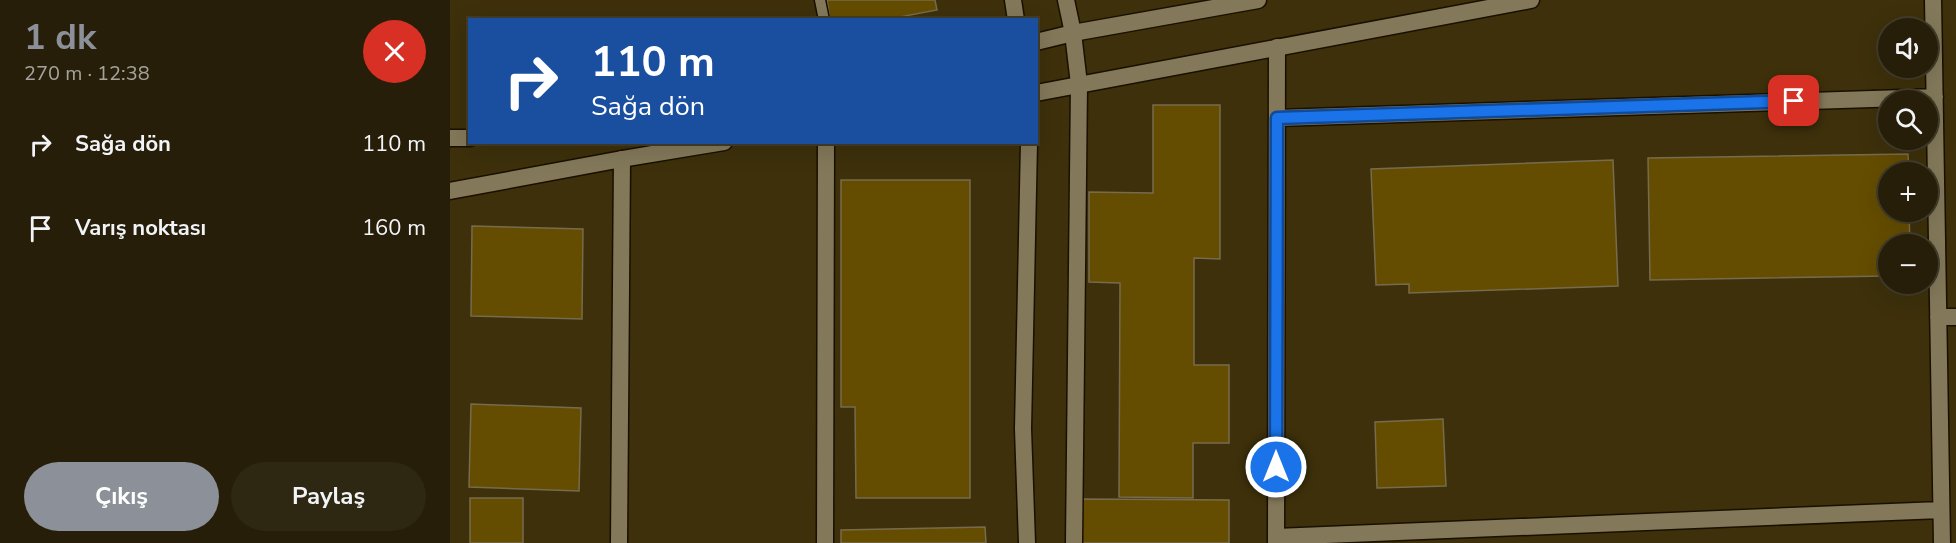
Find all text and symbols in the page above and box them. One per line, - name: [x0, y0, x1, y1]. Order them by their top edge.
- text: 1 dk: [24, 13, 96, 62]
- map controls: [1878, 18, 1938, 294]
- button: sound: [1878, 18, 1938, 78]
- button: close: [363, 20, 426, 83]
- text: 110 m: [591, 34, 715, 91]
- icon: right: [492, 42, 570, 120]
- text: 270 m · 12:38: [24, 60, 150, 87]
- pin: [1768, 75, 1819, 126]
- icon: arrive: [1777, 84, 1810, 117]
- text: Sağa dön: [591, 88, 705, 125]
- button: search: [1878, 90, 1938, 150]
- icon: right: [24, 128, 57, 161]
- text: Sağa dön: [75, 129, 171, 159]
- text: 110 m: [362, 129, 426, 159]
- button: +: [1878, 162, 1938, 222]
- icon: arrive: [24, 212, 57, 245]
- text: Varış noktası: [75, 213, 206, 243]
- text: 160 m: [362, 213, 426, 243]
- button: −: [1878, 234, 1938, 294]
- position arrow: [1244, 435, 1308, 499]
- button: Çıkış: [24, 462, 219, 531]
- button: Paylaş: [231, 462, 426, 531]

